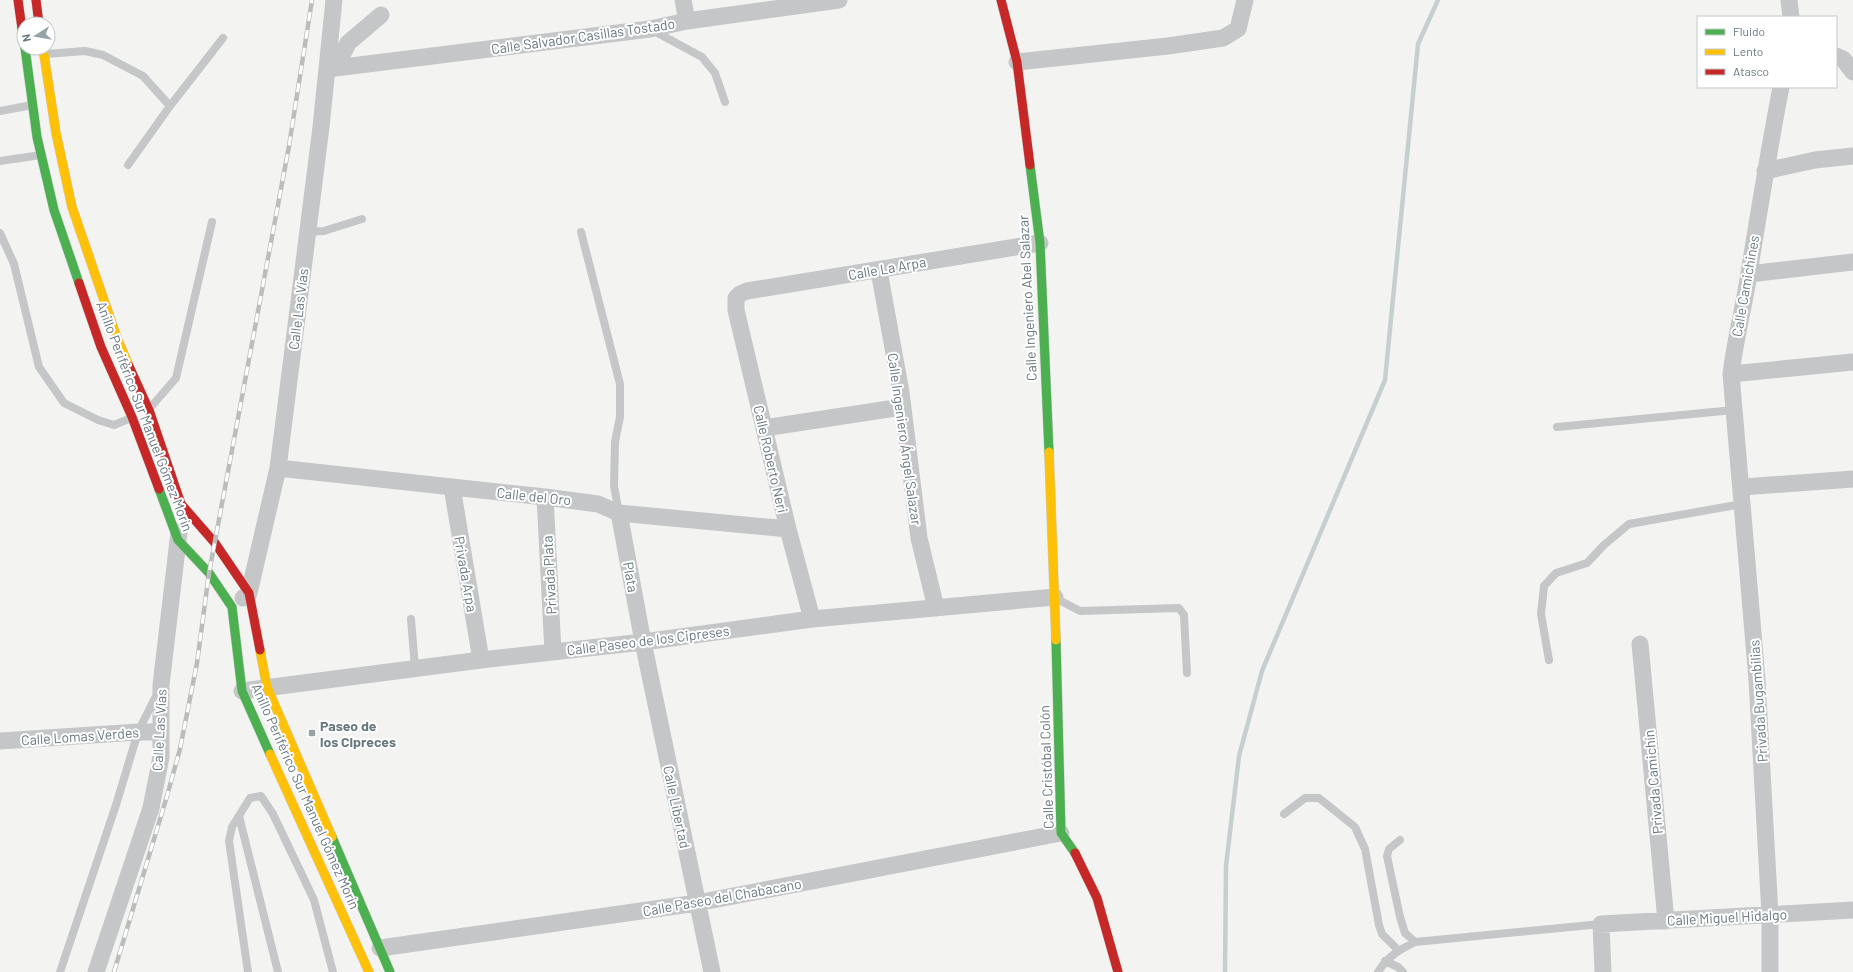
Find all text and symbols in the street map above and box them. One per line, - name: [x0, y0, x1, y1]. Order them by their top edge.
- street label: Calle Salvador Casillas Tostado: [490, 15, 676, 57]
- north arrow: [16, 16, 56, 56]
- legend: [1697, 16, 1837, 88]
- text: Fluido: [1733, 24, 1765, 38]
- text: N: [19, 33, 33, 43]
- text: Lento: [1733, 44, 1763, 58]
- text: Atasco: [1733, 64, 1769, 78]
- street label: Calle Ingeniero Abel Salazar: [1014, 215, 1040, 381]
- street label: Calle Camichines: [1728, 234, 1762, 338]
- street label: Calle La Arpa: [847, 253, 927, 283]
- street label: Calle Las Vías: [285, 267, 311, 351]
- street label: Anillo Periférico Sur Manuel Gómez Morín: [93, 298, 197, 534]
- street label: Calle Ingeniero Ángel Salazar: [885, 352, 925, 526]
- street label: Calle Roberto Neri: [750, 404, 792, 514]
- street label: Calle del Oro: [496, 484, 572, 508]
- street label: Privada Arpa: [451, 535, 481, 613]
- street label: Privada Plata: [538, 535, 560, 615]
- street label: Plata: [620, 560, 642, 594]
- street label: Calle Paseo de los Cipreses: [566, 622, 730, 658]
- street label: Privada Bugambilias: [1745, 639, 1771, 763]
- street label: Anillo Periférico Sur Manuel Gómez Morín: [248, 680, 364, 912]
- street label: Calle Las Vías: [148, 688, 170, 771]
- street label: Calle Cristóbal Colón: [1035, 705, 1057, 829]
- place label: Paseo de los Cipreces: [320, 717, 396, 750]
- street label: Calle Lomas Verdes: [21, 723, 140, 749]
- marker: Paseo de los Cipreces: [307, 728, 317, 738]
- street label: Privada Camichín: [1640, 729, 1666, 835]
- street label: Calle Libertad: [660, 764, 694, 850]
- street label: Calle Paseo del Chabacano: [641, 875, 803, 919]
- street label: Calle Miguel Hidalgo: [1667, 905, 1787, 929]

